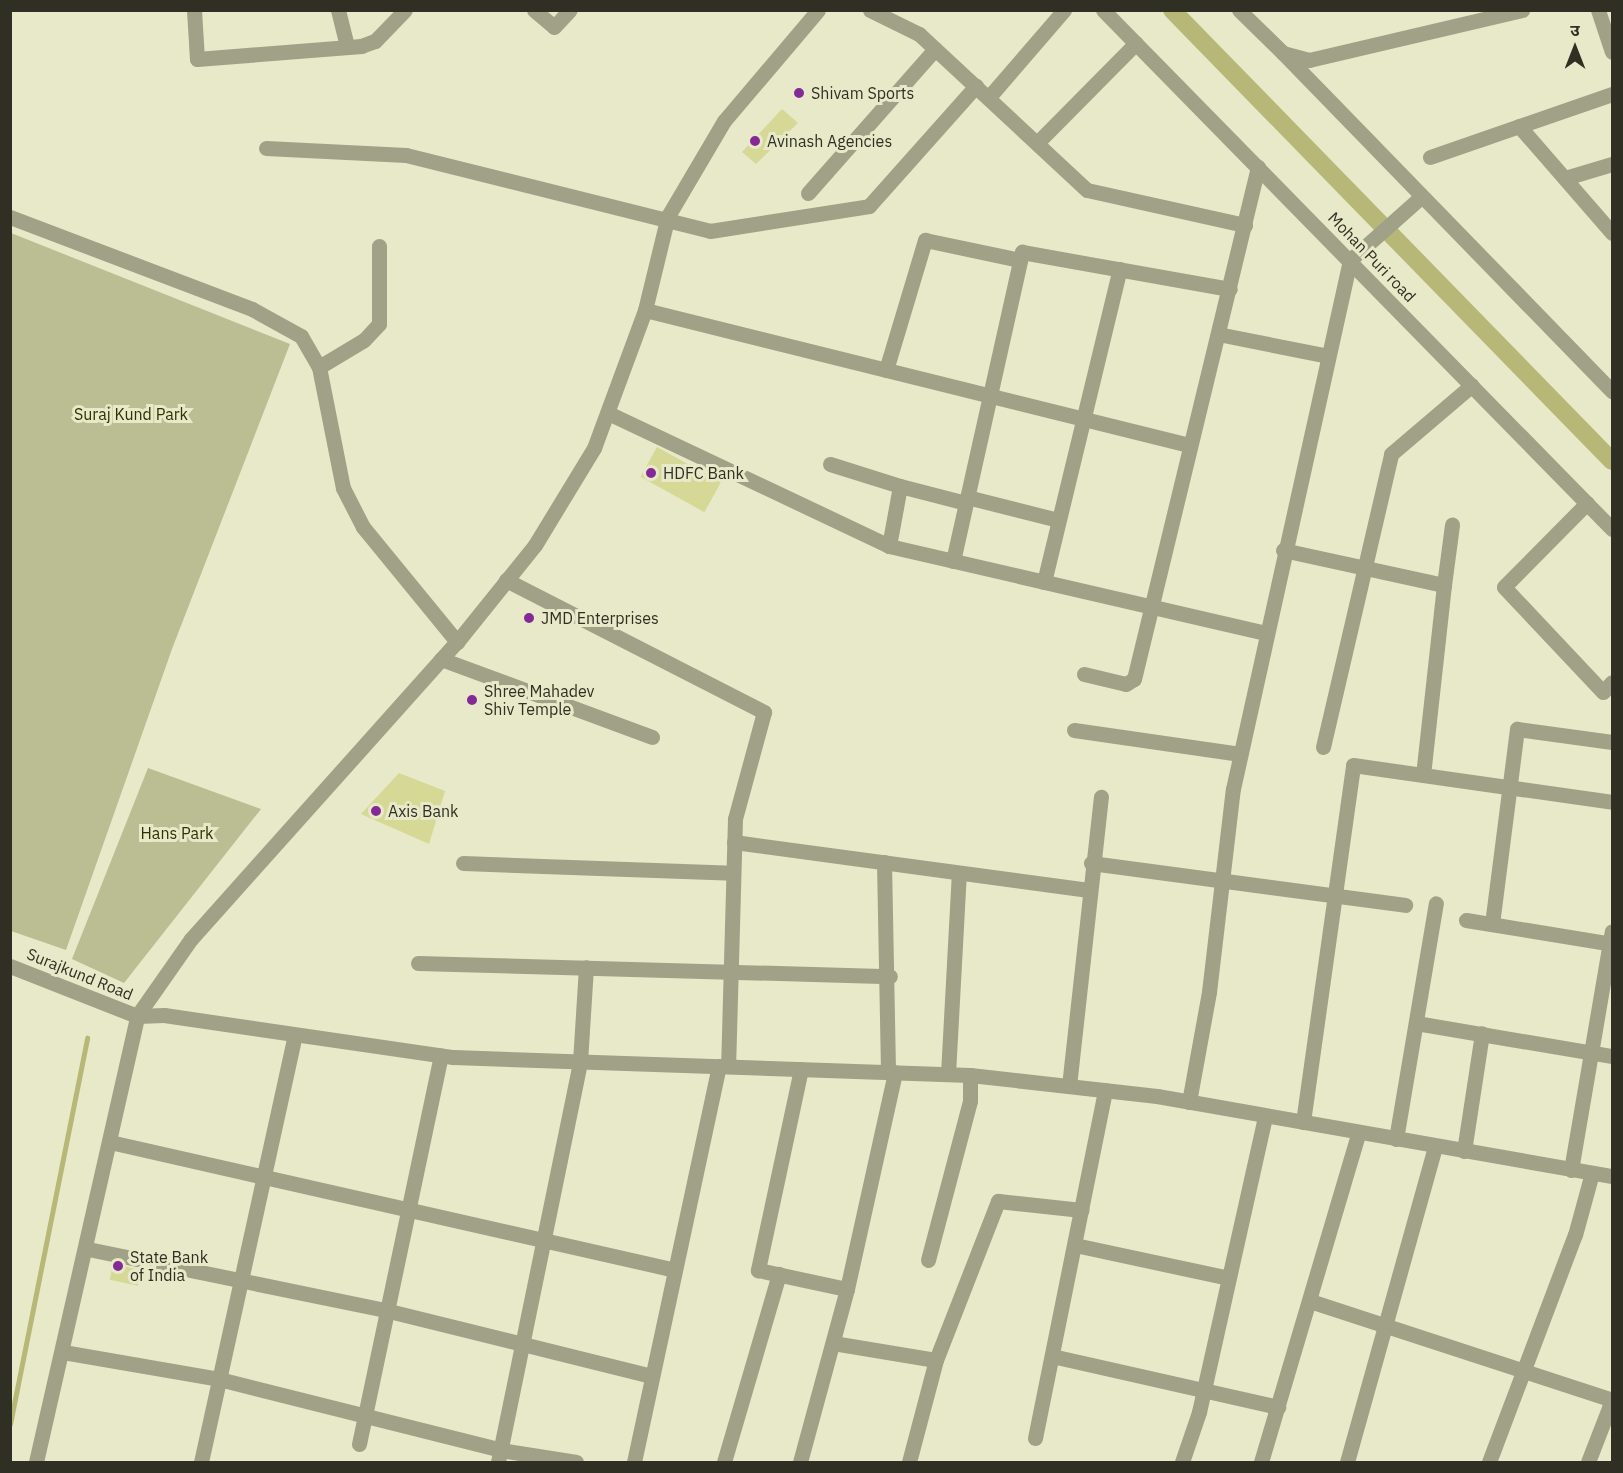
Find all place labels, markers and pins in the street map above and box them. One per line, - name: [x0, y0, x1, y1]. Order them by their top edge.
- place label: Shivam Sports: [811, 83, 914, 103]
- marker: Shivam Sports: [792, 86, 806, 100]
- place label: Avinash Agencies: [767, 131, 892, 151]
- marker: Avinash Agencies: [748, 134, 762, 148]
- place label: HDFC Bank: [663, 463, 744, 483]
- marker: HDFC Bank: [644, 466, 658, 480]
- place label: JMD Enterprises: [541, 608, 659, 628]
- marker: JMD Enterprises: [522, 611, 536, 625]
- place label: Shree Mahadev Shiv Temple: [484, 681, 594, 719]
- marker: Shree Mahadev Shiv Temple: [465, 693, 479, 707]
- place label: Axis Bank: [388, 801, 458, 821]
- marker: Axis Bank: [369, 804, 383, 818]
- place label: State Bank of India: [130, 1247, 208, 1285]
- marker: State Bank of India: [111, 1259, 125, 1273]

